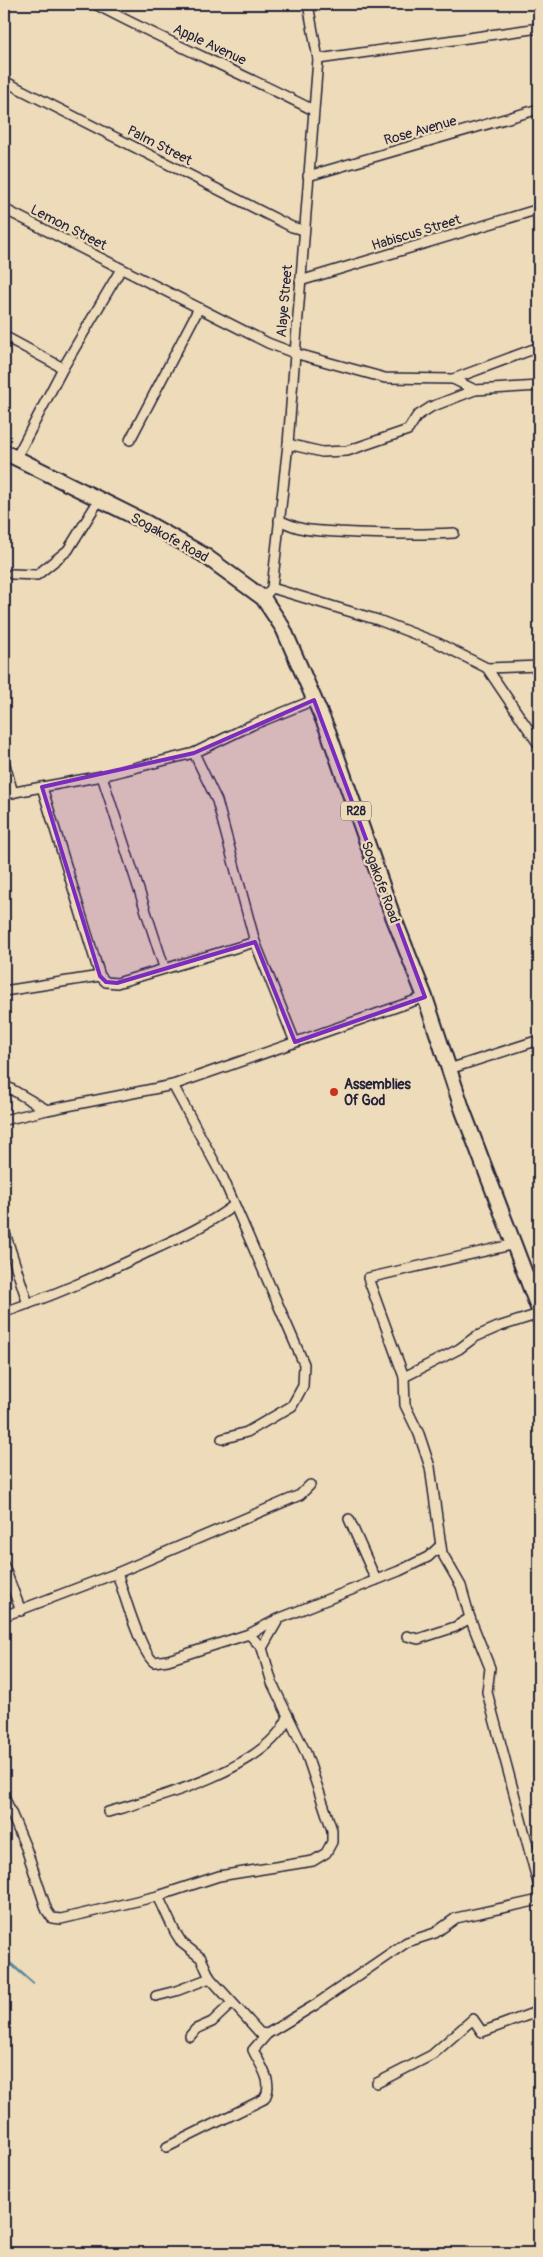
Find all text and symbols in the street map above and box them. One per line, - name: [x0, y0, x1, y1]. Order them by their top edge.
- street label: Apple Avenue: [171, 20, 249, 69]
- street label: Rose Avenue: [382, 112, 459, 149]
- street label: Palm Street: [125, 122, 195, 169]
- street label: Lemon Street: [28, 201, 110, 254]
- street label: Habiscus Street: [369, 211, 463, 254]
- street label: Alaye Street: [273, 264, 296, 338]
- street label: Sogakofe Road: [128, 509, 212, 566]
- road number: R28: [341, 801, 371, 820]
- street label: Sogakofe Road: [358, 839, 403, 926]
- place label: Assemblies Of God: [344, 1076, 411, 1109]
- marker: Assemblies Of God: [328, 1086, 340, 1098]

